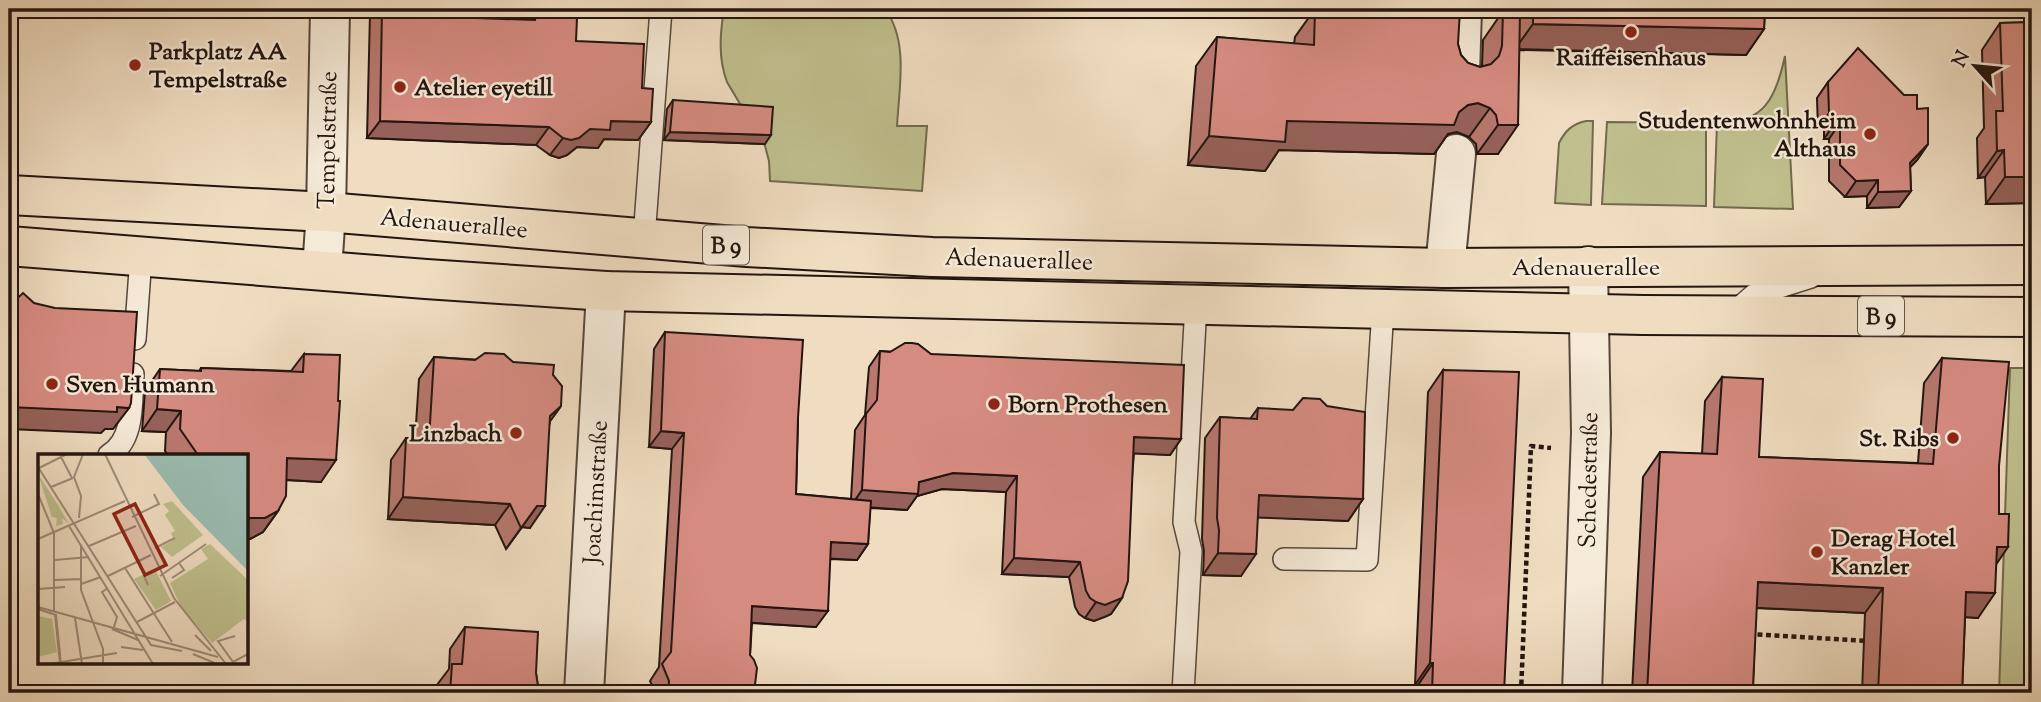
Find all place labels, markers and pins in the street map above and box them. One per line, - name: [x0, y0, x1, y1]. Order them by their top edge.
- marker: Raiffeisenhaus: [1623, 24, 1639, 40]
- place label: Parkplatz AA Tempelstraße: [149, 36, 287, 98]
- place label: Raiffeisenhaus: [1556, 42, 1706, 76]
- marker: Parkplatz AA Tempelstraße: [127, 57, 143, 73]
- place label: Atelier eyetill: [414, 72, 553, 106]
- marker: Atelier eyetill: [392, 79, 408, 95]
- place label: Studentenwohnheim Althaus: [1638, 105, 1856, 167]
- marker: Studentenwohnheim Althaus: [1862, 126, 1878, 142]
- place label: Sven Humann: [66, 369, 216, 403]
- marker: Sven Humann: [44, 376, 60, 392]
- place label: Born Prothesen: [1008, 389, 1169, 423]
- marker: Born Prothesen: [986, 396, 1002, 412]
- place label: Linzbach: [409, 418, 503, 452]
- place label: St. Ribs: [1859, 423, 1939, 457]
- marker: Linzbach: [508, 425, 524, 441]
- marker: St. Ribs: [1945, 430, 1961, 446]
- place label: Derag Hotel Kanzler: [1831, 523, 1956, 585]
- marker: Derag Hotel Kanzler: [1809, 544, 1825, 560]

